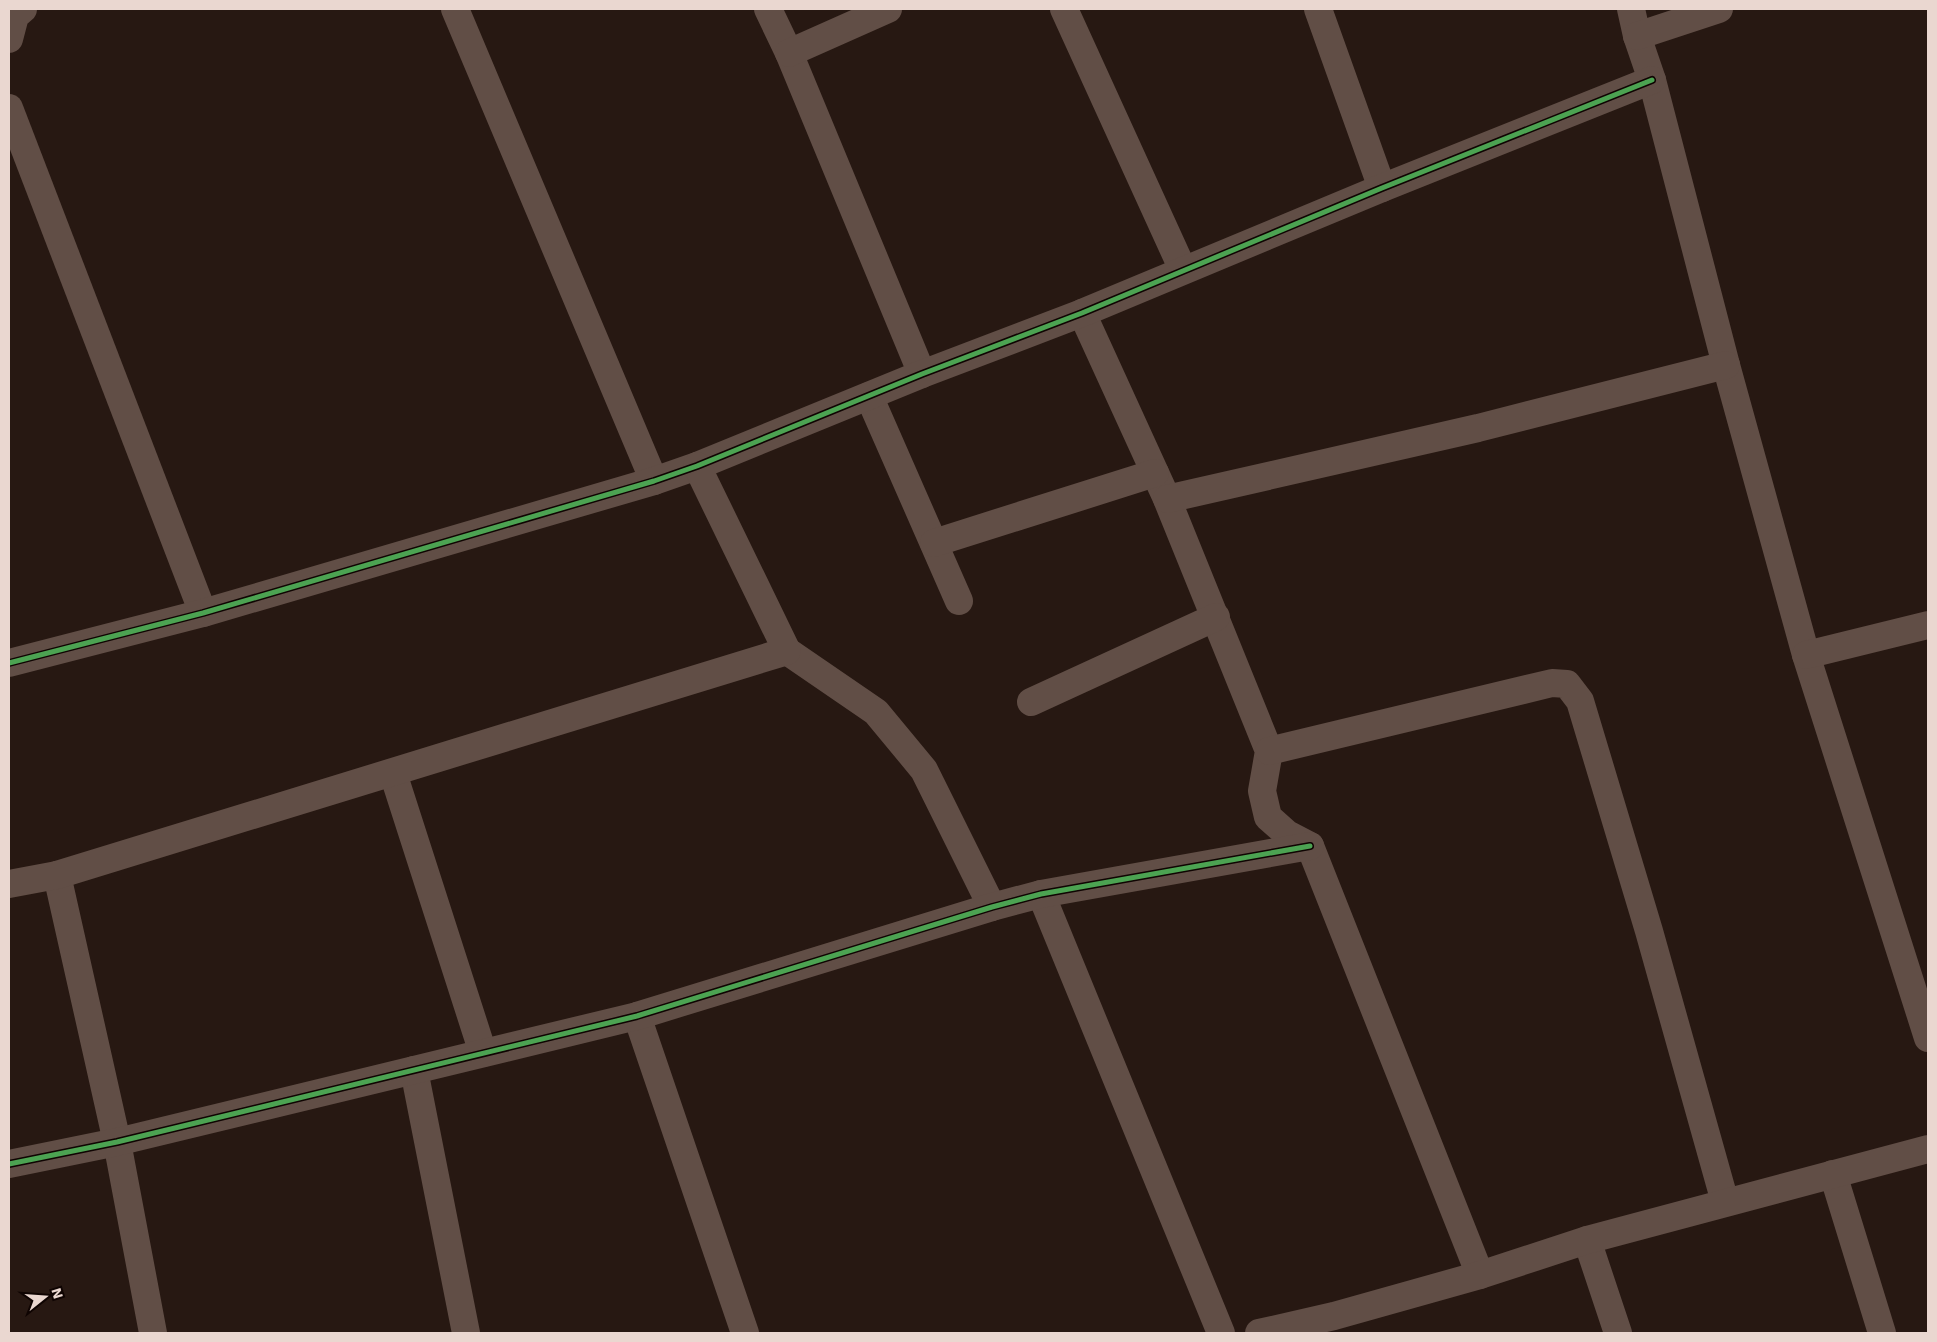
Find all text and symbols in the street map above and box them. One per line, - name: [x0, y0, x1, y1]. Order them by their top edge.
- north arrow: [20, 1272, 70, 1322]
- text: N: [48, 1286, 67, 1300]

